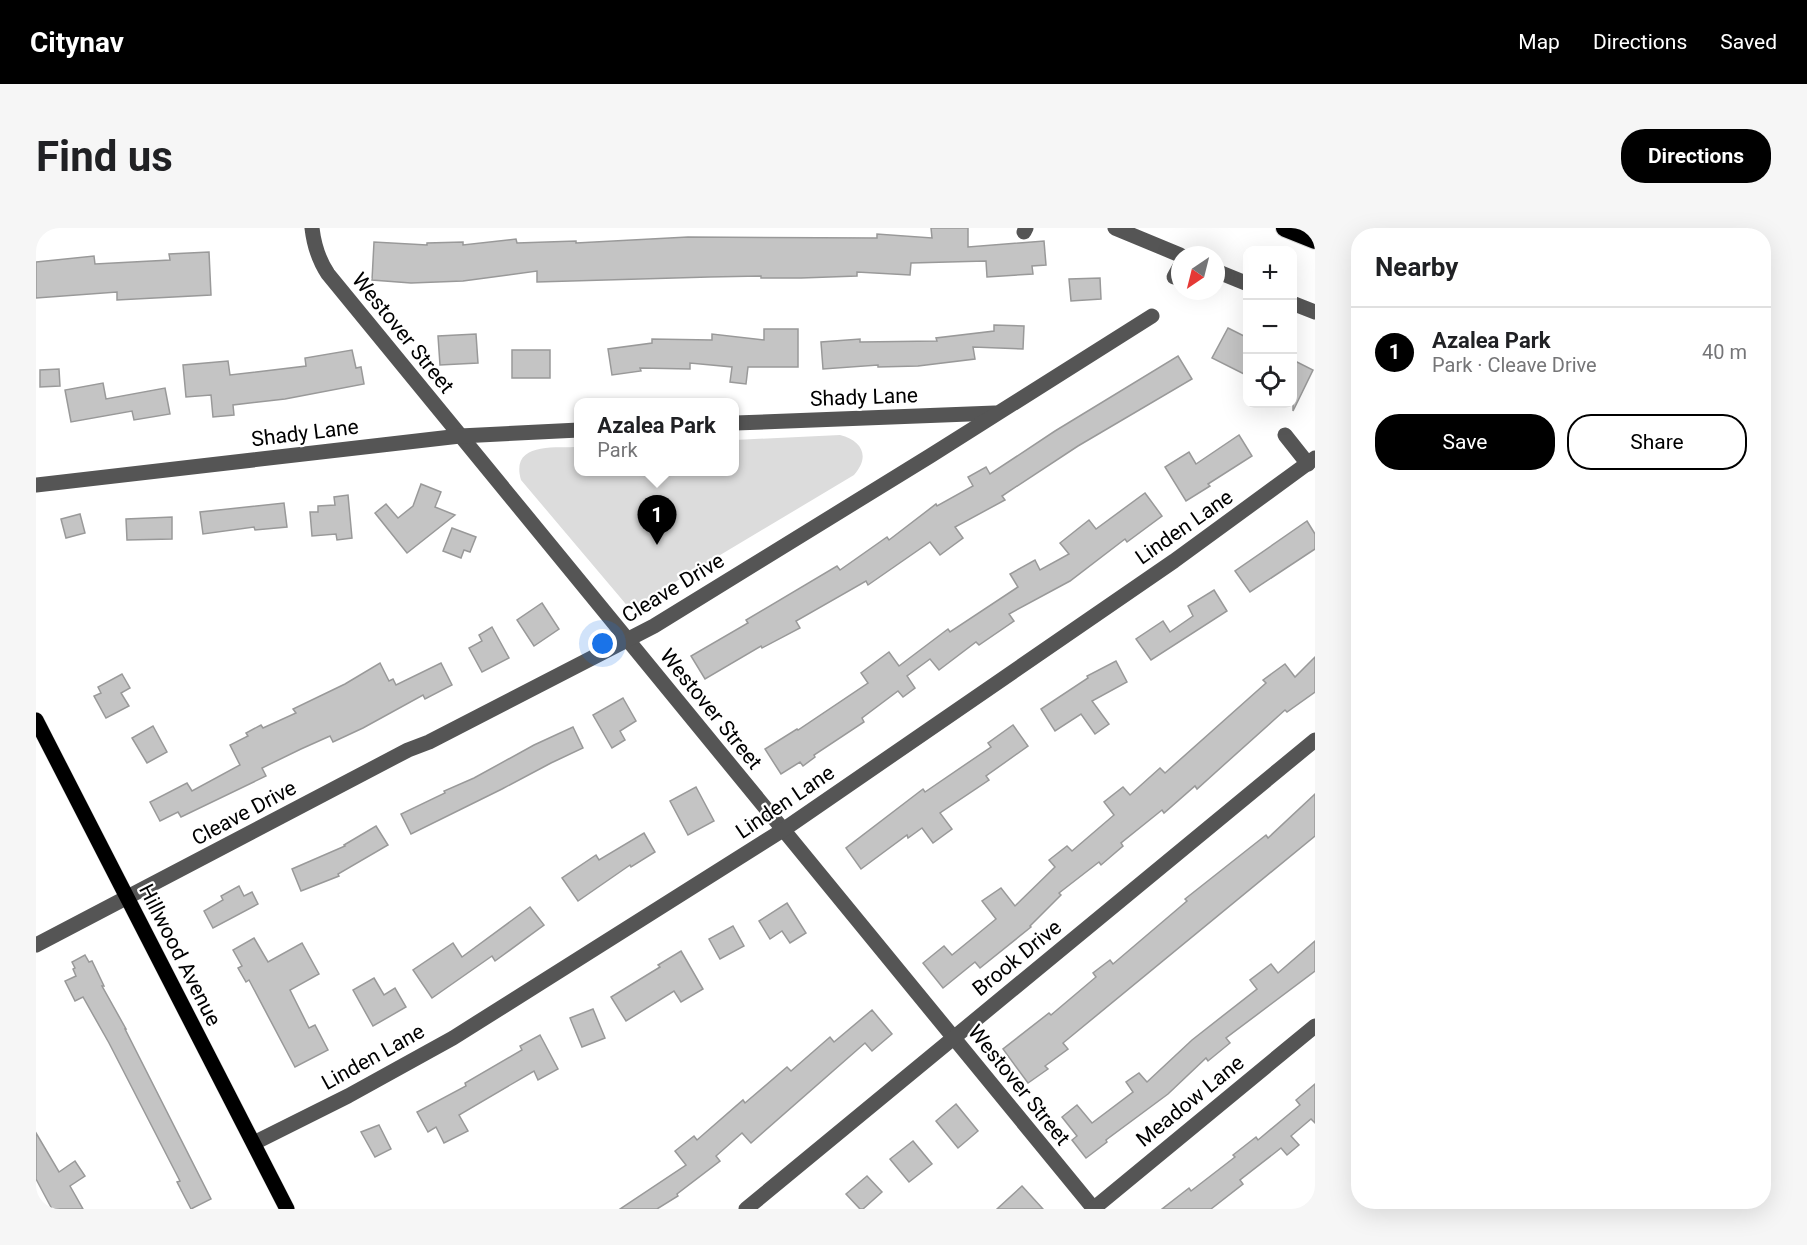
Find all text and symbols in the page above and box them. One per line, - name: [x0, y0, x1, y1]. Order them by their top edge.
- text: Citynav: [30, 26, 124, 59]
- text: Map: [1518, 30, 1560, 54]
- text: Directions: [1593, 30, 1687, 54]
- text: Saved: [1720, 30, 1777, 54]
- button: Directions: [1621, 129, 1771, 183]
- text: Find us: [36, 132, 173, 181]
- north arrow: [1171, 246, 1225, 300]
- map controls: [1243, 246, 1297, 408]
- button: +: [1243, 246, 1297, 300]
- text: Nearby: [1375, 252, 1458, 282]
- street label: Westover Street: [347, 268, 459, 398]
- button: −: [1243, 300, 1297, 354]
- text: Azalea Park: [1432, 328, 1550, 353]
- text: 1: [1389, 340, 1400, 364]
- text: 40 m: [1702, 340, 1747, 364]
- text: Park · Cleave Drive: [1432, 353, 1597, 377]
- button: locate: [1243, 354, 1297, 408]
- street label: Shady Lane: [810, 383, 918, 411]
- popup: [574, 398, 739, 476]
- text: Azalea Park: [597, 413, 716, 438]
- button: Save: [1375, 414, 1555, 470]
- button: Share: [1567, 414, 1747, 470]
- street label: Shady Lane: [250, 415, 360, 451]
- text: Park: [597, 438, 638, 462]
- street label: Linden Lane: [1131, 485, 1237, 569]
- pin: 1: [638, 496, 676, 545]
- street label: Cleave Drive: [618, 548, 728, 628]
- your location: [588, 629, 617, 658]
- street label: Westover Street: [655, 644, 767, 774]
- street label: Linden Lane: [731, 760, 839, 844]
- street label: Cleave Drive: [188, 775, 300, 851]
- street label: Hillwood Avenue: [134, 880, 226, 1030]
- street label: Brook Drive: [968, 915, 1066, 1001]
- street label: Linden Lane: [318, 1019, 428, 1095]
- street label: Westover Street: [963, 1020, 1075, 1150]
- street label: Meadow Lane: [1131, 1050, 1249, 1152]

